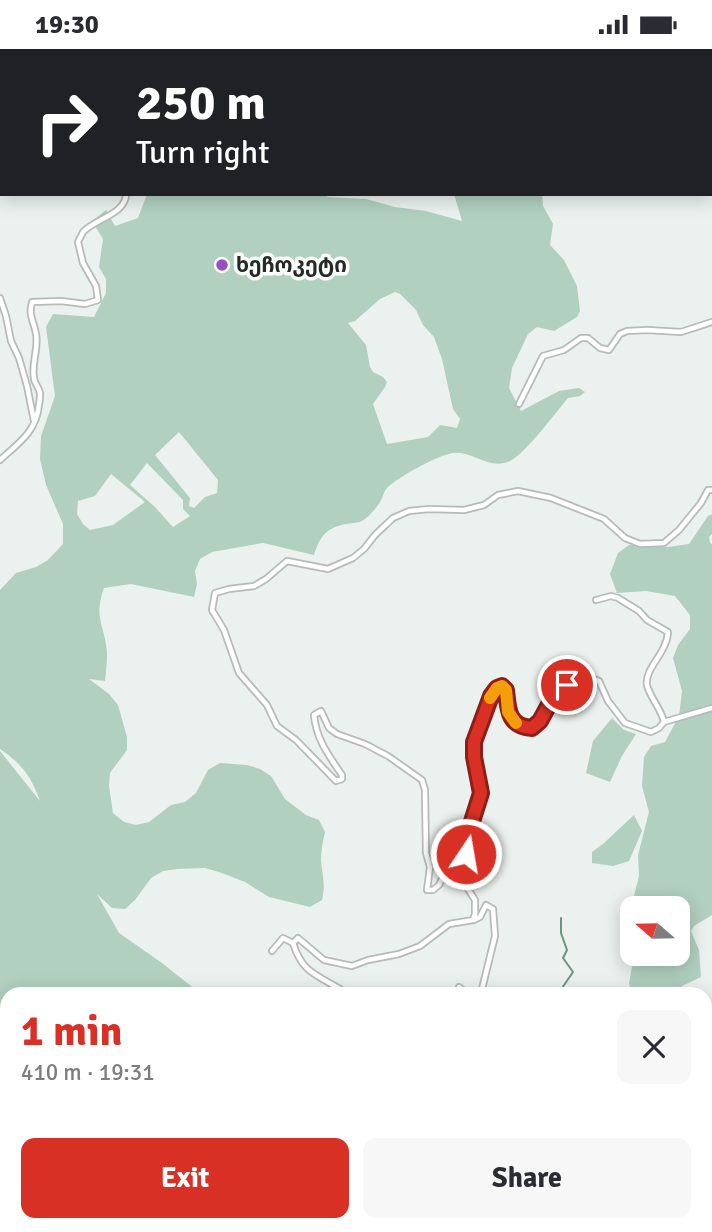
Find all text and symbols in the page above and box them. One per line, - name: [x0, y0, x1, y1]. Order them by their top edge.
- text: 19:30: [35, 9, 99, 41]
- text: 250 m: [136, 73, 266, 133]
- icon: right: [21, 77, 112, 168]
- text: Turn right: [136, 133, 269, 172]
- place label: ხეჩოკეტი: [236, 252, 347, 278]
- marker: ხეჩოკეტი: [214, 257, 230, 273]
- pin: [537, 655, 597, 715]
- icon: arrive: [548, 666, 586, 704]
- position arrow: [429, 817, 503, 891]
- north arrow: [620, 896, 690, 966]
- map controls: [620, 896, 690, 966]
- text: 1 min: [21, 1006, 122, 1057]
- button: close: [617, 1010, 691, 1084]
- text: 410 m · 19:31: [21, 1058, 155, 1087]
- button: Exit: [21, 1138, 349, 1218]
- button: Share: [363, 1138, 691, 1218]

